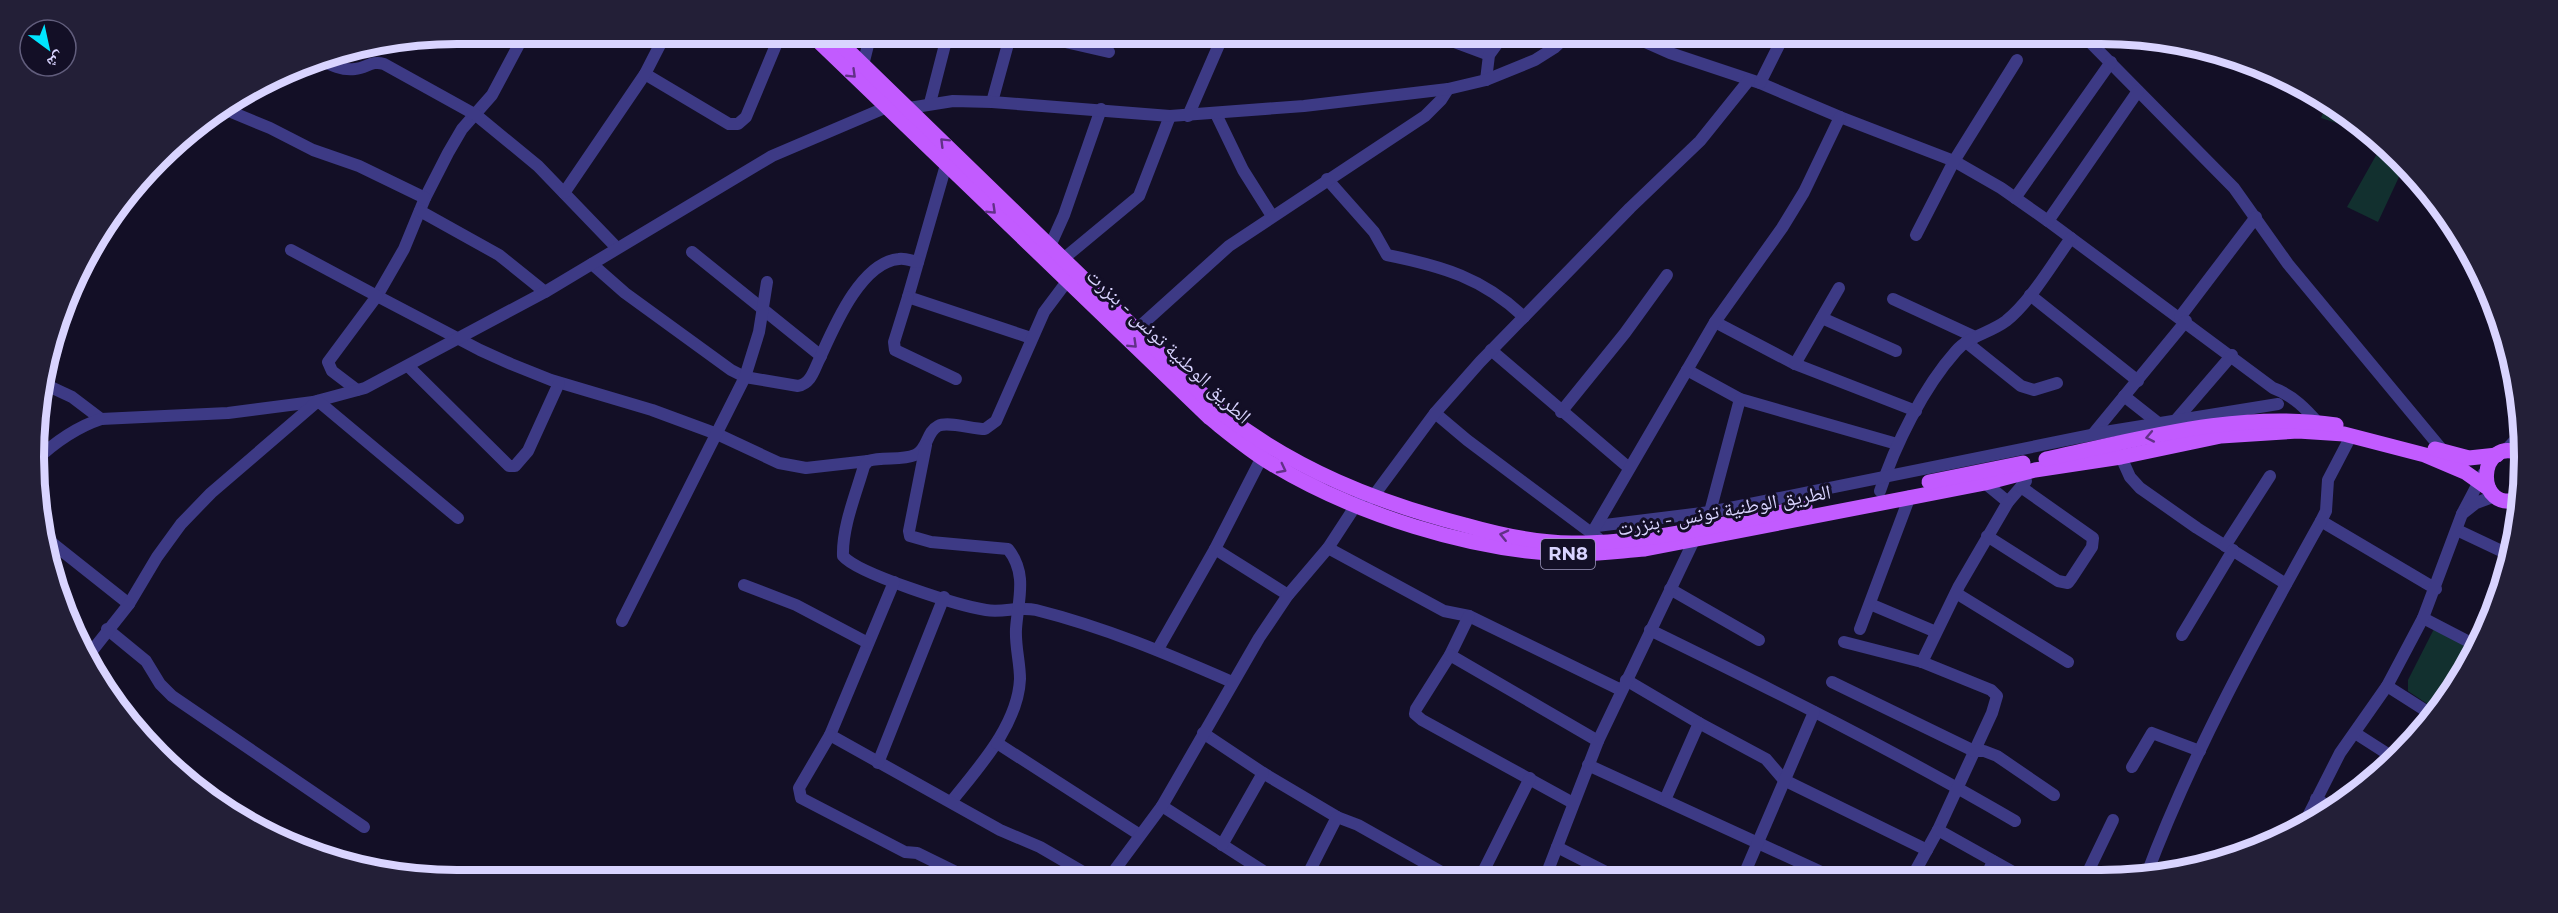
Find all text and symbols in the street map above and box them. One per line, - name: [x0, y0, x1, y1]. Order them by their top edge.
- north arrow: [18, 18, 78, 78]
- text: ش: [44, 48, 68, 73]
- one-way arrow: [845, 66, 856, 77]
- one-way arrow: [940, 138, 951, 149]
- one-way arrow: [985, 203, 995, 214]
- street label: الطريق الوطنية تونس - بنزرت: [1082, 263, 1256, 429]
- one-way arrow: [1126, 336, 1137, 347]
- one-way arrow: [2146, 430, 2156, 443]
- one-way arrow: [1275, 462, 1286, 473]
- street label: الطريق الوطنية تونس - بنزرت: [1615, 479, 1833, 541]
- one-way arrow: [1500, 529, 1510, 542]
- road number: RN8: [1541, 539, 1595, 569]

